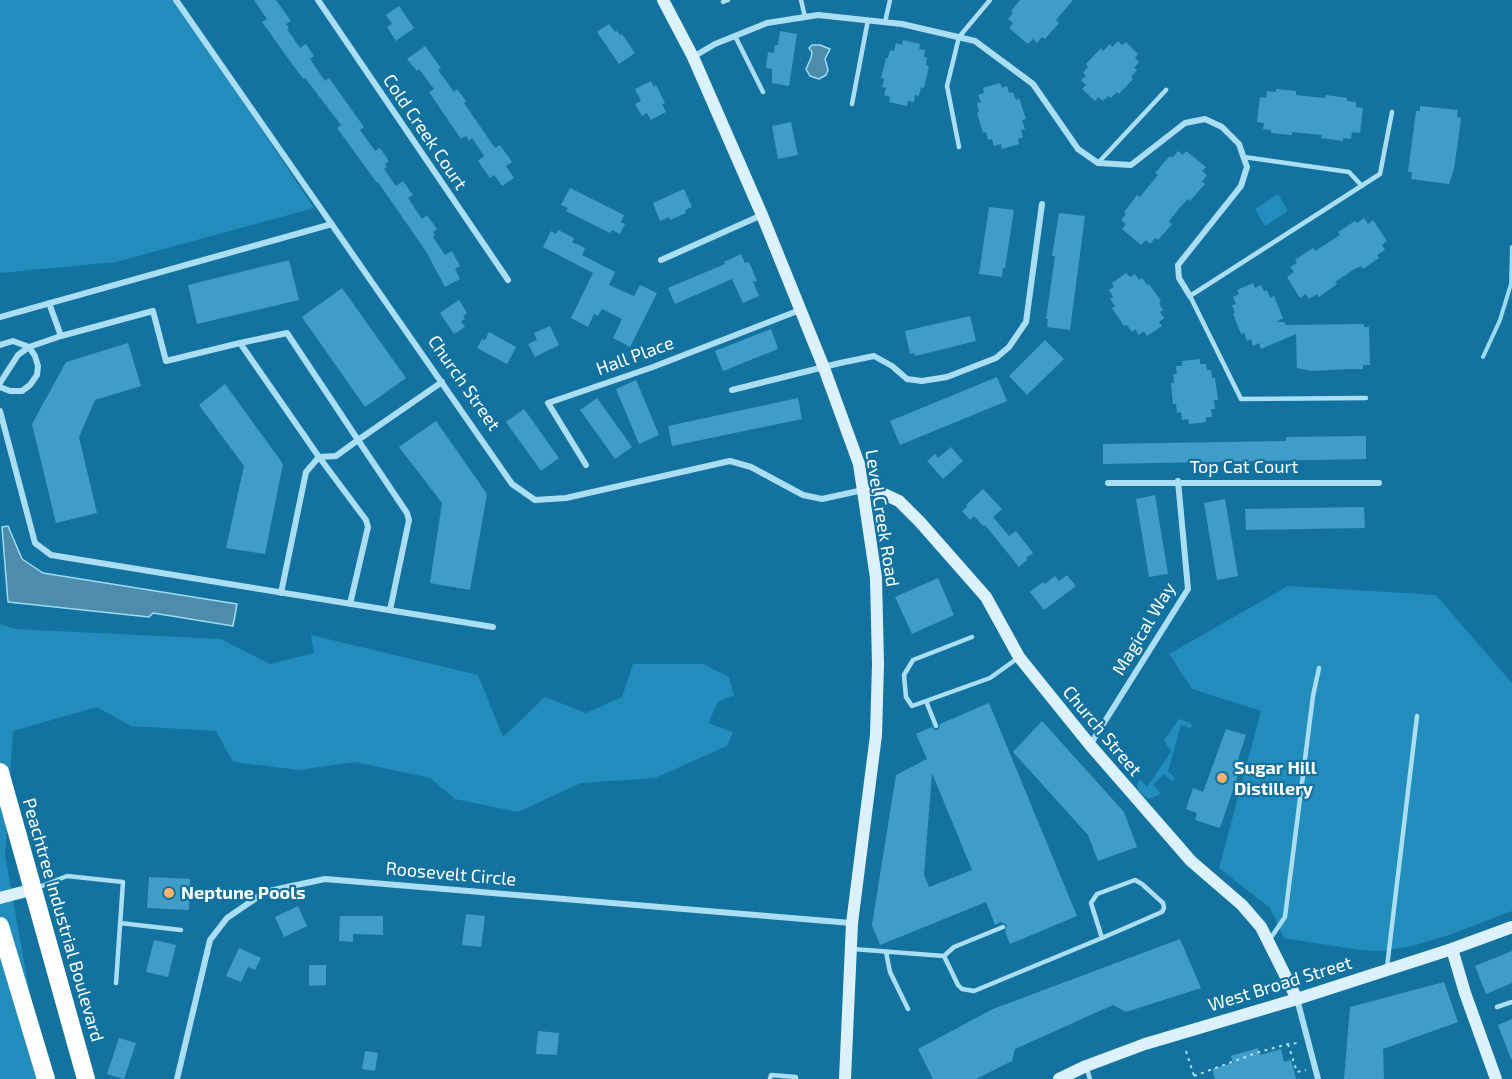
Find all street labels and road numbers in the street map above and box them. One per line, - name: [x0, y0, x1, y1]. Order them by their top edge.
- street label: Cold Creek Court: [378, 70, 472, 194]
- street label: Church Street: [423, 331, 505, 435]
- street label: Hall Place: [593, 332, 677, 380]
- street label: Level Creek Road: [861, 448, 903, 588]
- street label: Top Cat Court: [1190, 456, 1298, 478]
- street label: Magical Way: [1108, 579, 1180, 679]
- street label: Church Street: [1058, 681, 1146, 781]
- street label: Peachtree Industrial Boulevard: [18, 796, 108, 1044]
- street label: Roosevelt Circle: [385, 858, 517, 890]
- street label: West Broad Street: [1206, 952, 1354, 1016]

